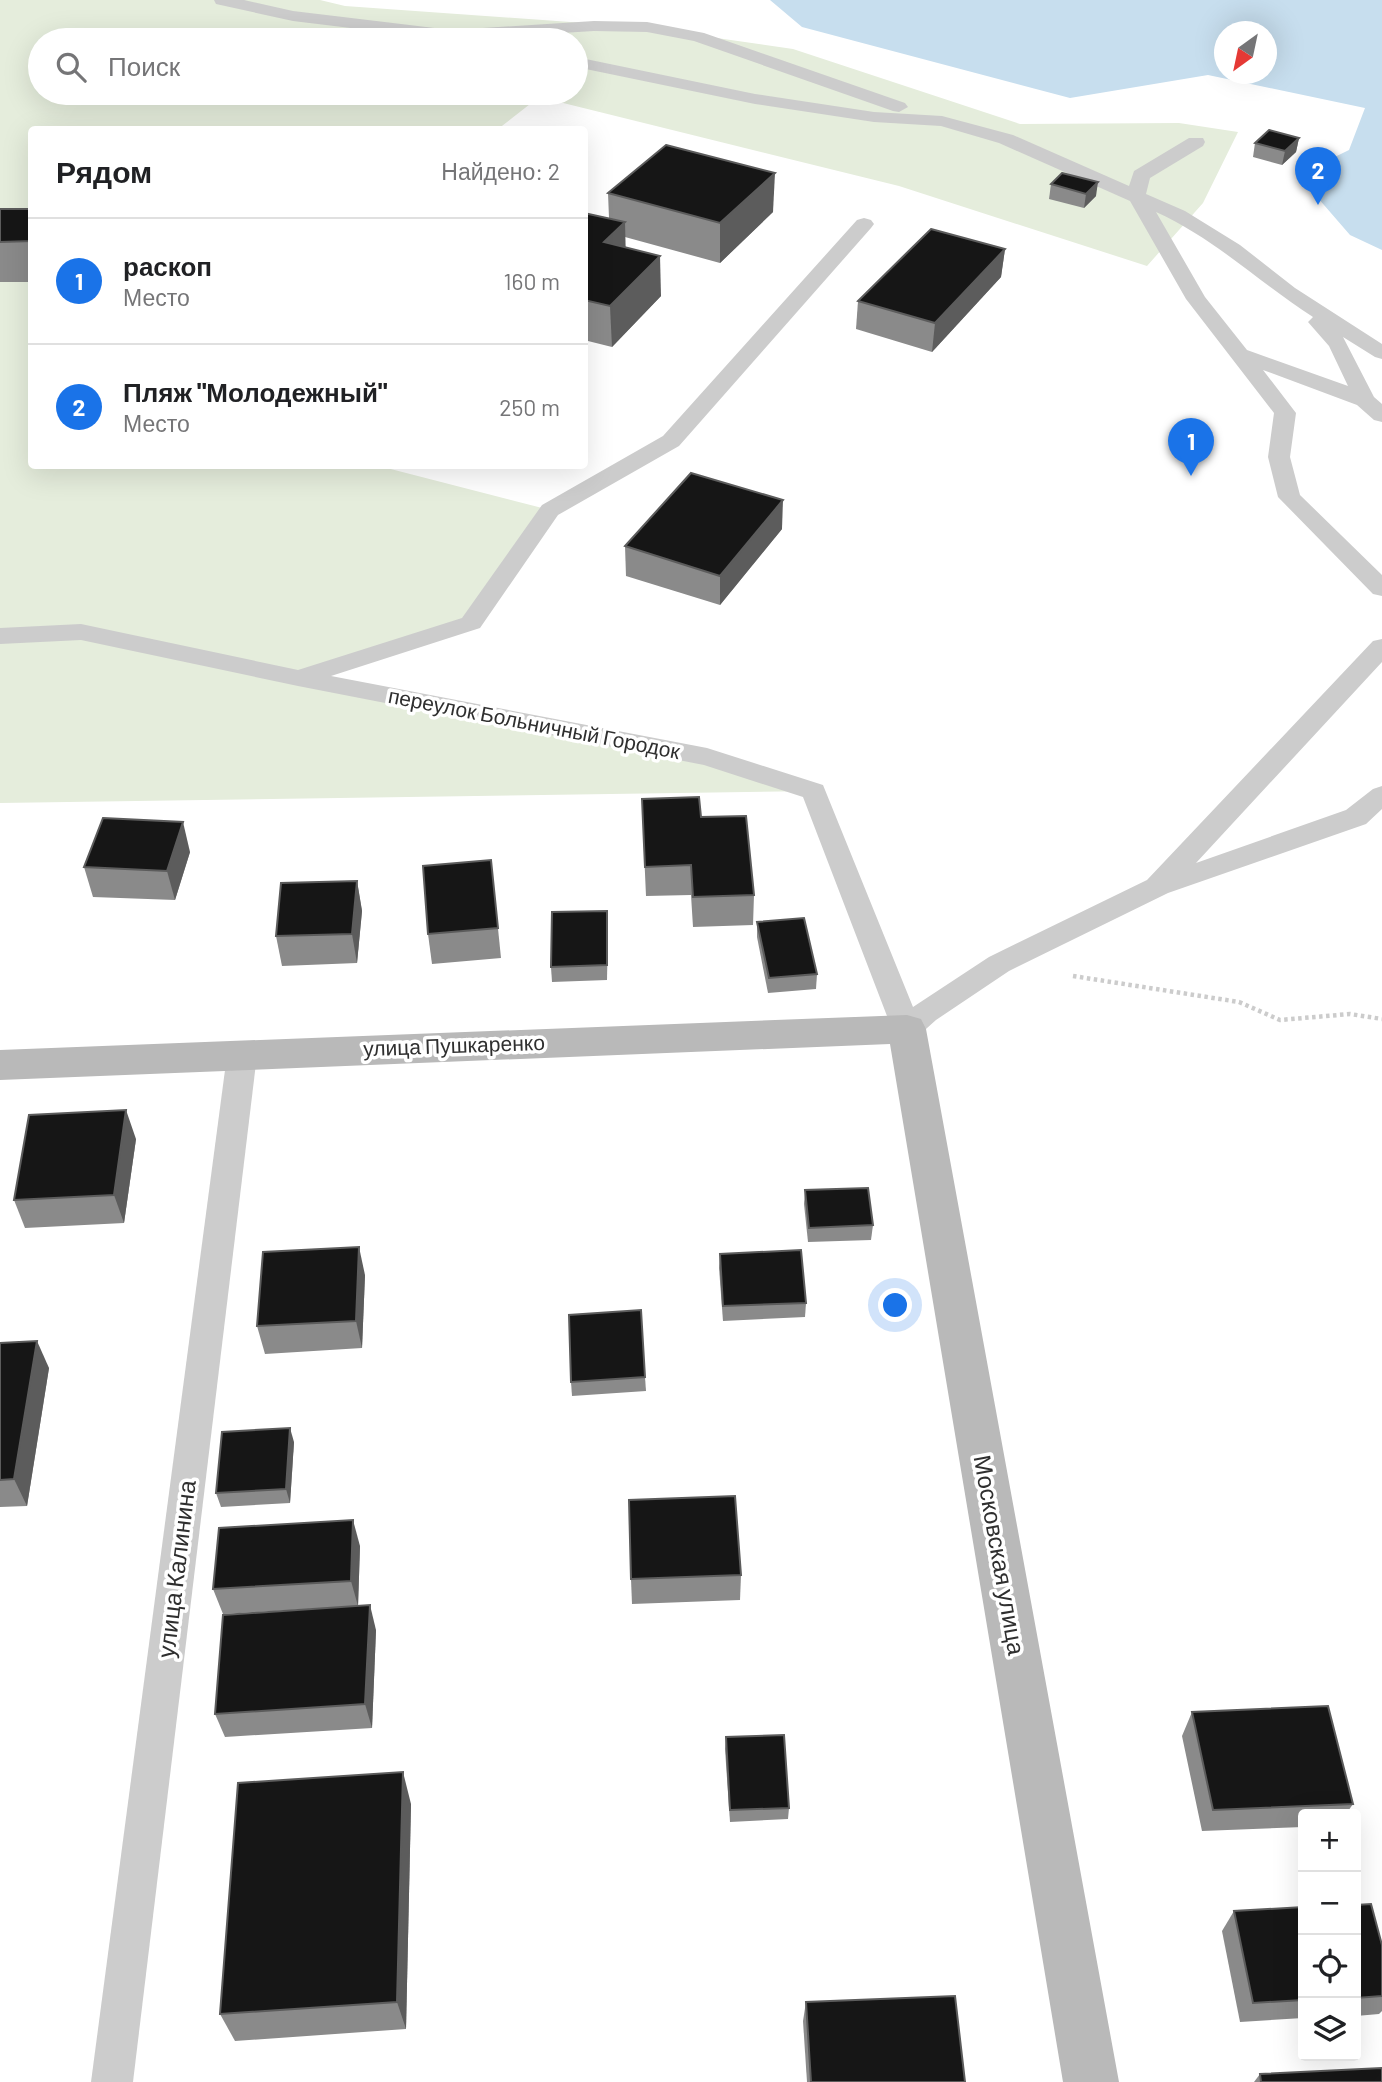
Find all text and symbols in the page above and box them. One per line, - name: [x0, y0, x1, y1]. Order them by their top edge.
- north arrow: [1214, 21, 1277, 84]
- search box: [28, 28, 588, 105]
- icon: search: [52, 48, 90, 86]
- text: Поиск: [108, 50, 180, 81]
- pin: 2: [1295, 147, 1341, 205]
- text: Рядом: [56, 153, 152, 189]
- text: Найдено: 2: [441, 157, 560, 185]
- text: раскоп: [123, 250, 212, 281]
- text: 1: [75, 267, 83, 295]
- text: 160 m: [503, 267, 560, 295]
- text: Место: [123, 283, 190, 311]
- text: Пляж "Молодежный": [123, 376, 387, 407]
- text: 2: [73, 393, 85, 421]
- text: 250 m: [499, 393, 560, 421]
- text: Место: [123, 409, 190, 437]
- pin: 1: [1168, 418, 1214, 476]
- street label: переулок Больничный Городок: [386, 682, 683, 763]
- street label: улица Пушкаренко: [363, 1029, 545, 1060]
- your location: [878, 1288, 912, 1322]
- street label: Московская улица: [969, 1453, 1032, 1658]
- street label: улица Калинина: [150, 1478, 201, 1659]
- map controls: [1298, 1809, 1361, 2061]
- button: +: [1298, 1809, 1361, 1872]
- button: −: [1298, 1872, 1361, 1935]
- button: locate: [1298, 1935, 1361, 1998]
- button: layers: [1298, 1998, 1361, 2061]

